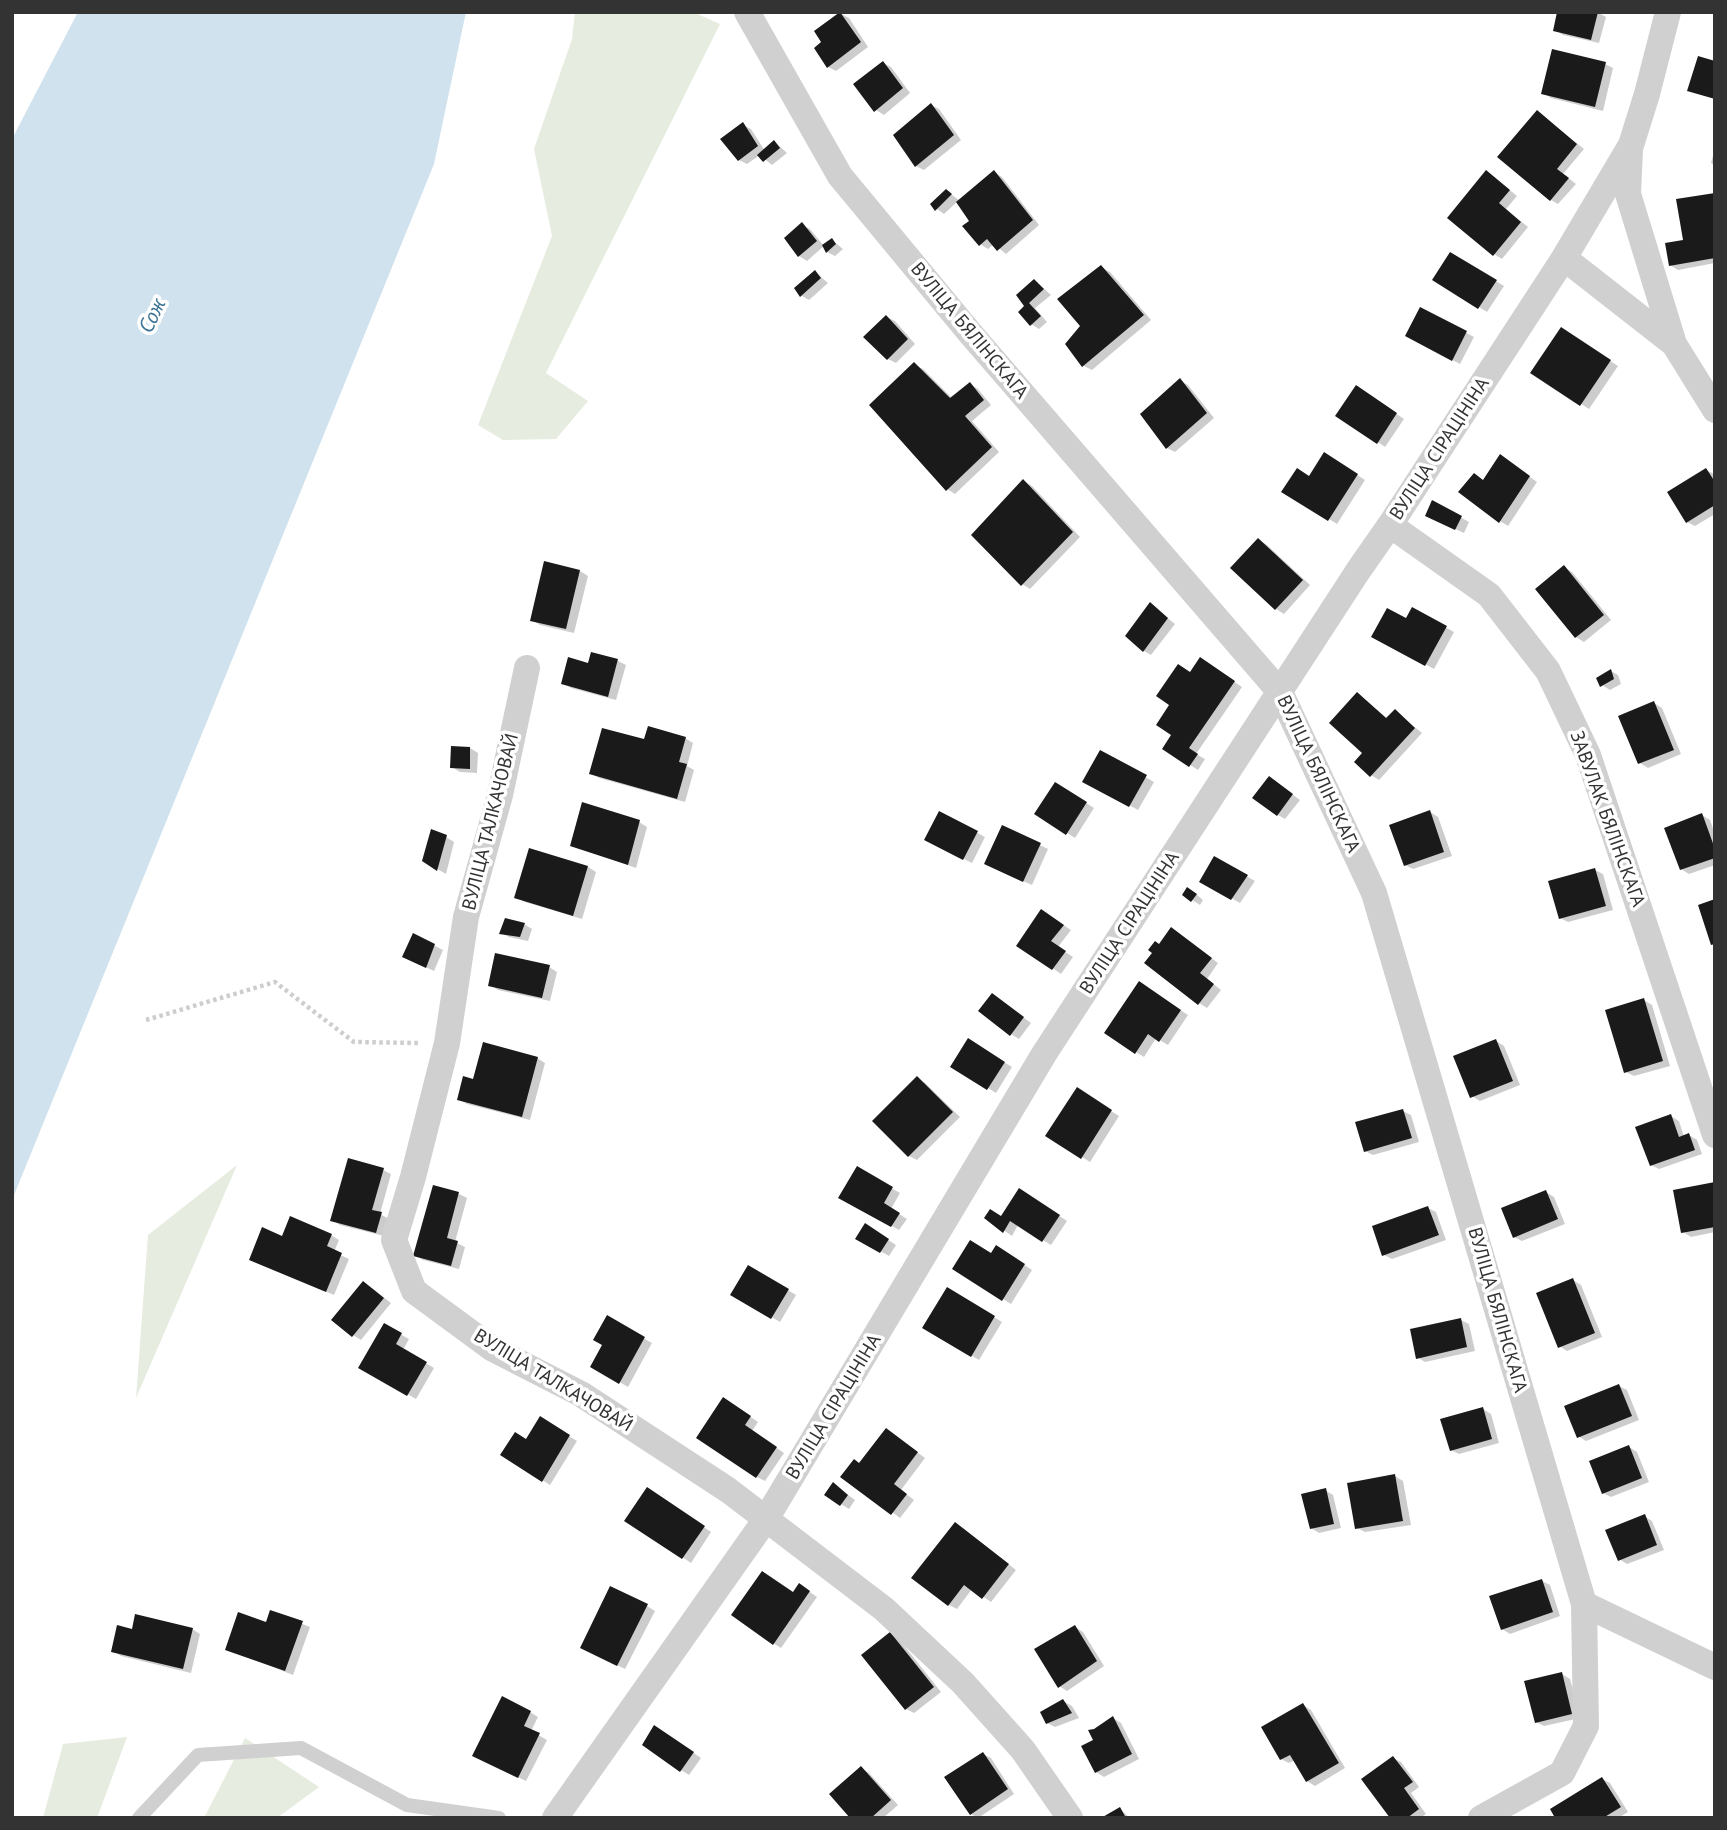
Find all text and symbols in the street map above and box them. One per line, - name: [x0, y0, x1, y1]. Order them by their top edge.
- street label: ВУЛІЦА БЯЛІНСКАГА: [905, 258, 1033, 404]
- water label: Сож: [134, 295, 172, 337]
- street label: ВУЛІЦА СІРАЦІНІНА: [1385, 373, 1495, 525]
- street label: ВУЛІЦА БЯЛІНСКАГА: [1272, 692, 1364, 856]
- street label: ЗАВУЛАК БЯЛІНСКАГА: [1565, 728, 1649, 910]
- street label: ВУЛІЦА ТАЛКАЧОВАЙ: [458, 731, 524, 913]
- street label: ВУЛІЦА СІРАЦІНІНА: [1075, 847, 1185, 999]
- street label: ВУЛІЦА БЯЛІНСКАГА: [1462, 1225, 1532, 1395]
- street label: ВУЛІЦА ТАЛКАЧОВАЙ: [470, 1325, 636, 1437]
- street label: ВУЛІЦА СІРАЦІНІНА: [782, 1330, 886, 1484]

